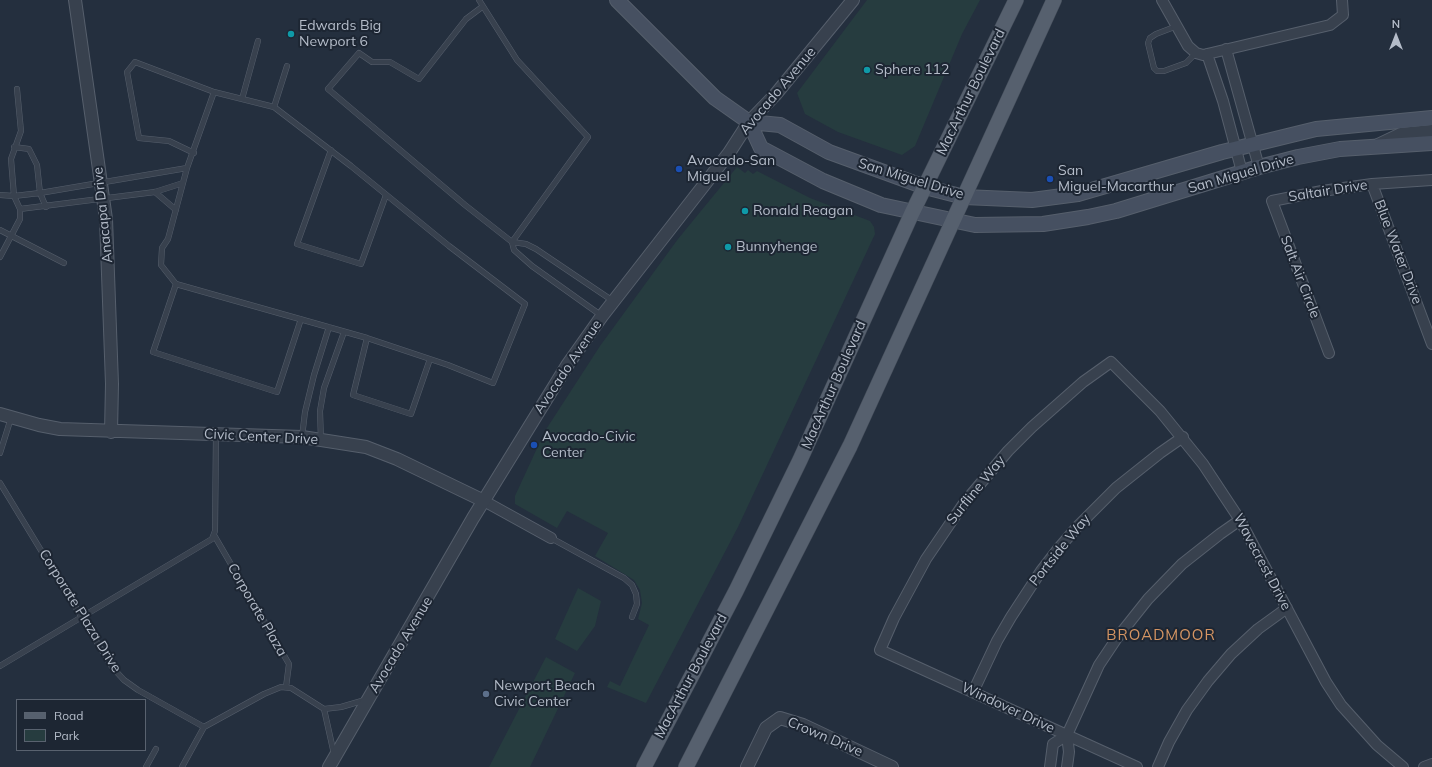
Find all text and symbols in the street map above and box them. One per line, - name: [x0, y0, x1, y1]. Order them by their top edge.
- north arrow: [1376, 16, 1416, 56]
- text: N: [1392, 17, 1400, 31]
- place label: Edwards Big Newport 6: [299, 18, 381, 50]
- street label: MacArthur Boulevard: [933, 26, 1009, 158]
- marker: Edwards Big Newport 6: [286, 29, 296, 39]
- street label: Avocado Avenue: [736, 44, 820, 138]
- place label: Sphere 112: [875, 62, 949, 78]
- marker: Sphere 112: [862, 65, 872, 75]
- street label: San Miguel Drive: [1186, 151, 1296, 197]
- place label: Avocado-San Miguel: [687, 153, 775, 186]
- street label: San Miguel Drive: [856, 155, 966, 203]
- place label: San Miguel-Macarthur: [1058, 163, 1174, 196]
- marker: Avocado-San Miguel: [674, 164, 684, 174]
- street label: Anacapa Drive: [90, 166, 116, 264]
- marker: San Miguel-Macarthur: [1045, 174, 1055, 184]
- street label: Saltair Drive: [1287, 176, 1369, 206]
- street label: Blue Water Drive: [1370, 197, 1426, 307]
- place label: Ronald Reagan: [753, 203, 853, 219]
- marker: Ronald Reagan: [740, 206, 750, 216]
- street label: Salt Air Circle: [1277, 233, 1323, 321]
- place label: Bunnyhenge: [736, 239, 817, 255]
- marker: Bunnyhenge: [723, 242, 733, 252]
- street label: Avocado Avenue: [530, 317, 606, 417]
- street label: MacArthur Boulevard: [798, 318, 870, 452]
- street label: Civic Center Drive: [204, 426, 318, 448]
- place label: Avocado-Civic Center: [542, 429, 636, 462]
- marker: Avocado-Civic Center: [529, 440, 539, 450]
- street label: Surfline Way: [943, 452, 1009, 528]
- street label: Portside Way: [1026, 511, 1094, 589]
- street label: Wavecrest Drive: [1230, 511, 1294, 613]
- street label: Corporate Plaza Drive: [35, 546, 125, 676]
- street label: Corporate Plaza: [224, 561, 290, 659]
- street label: Avocado Avenue: [366, 594, 436, 696]
- street label: MacArthur Boulevard: [651, 611, 731, 741]
- district label: BROADMOOR: [1106, 626, 1216, 644]
- place label: Newport Beach Civic Center: [494, 678, 595, 710]
- street label: Windover Drive: [959, 679, 1057, 737]
- marker: Newport Beach Civic Center: [481, 689, 491, 699]
- legend: [16, 699, 146, 751]
- text: Road: [54, 708, 83, 723]
- street label: Crown Drive: [785, 714, 865, 760]
- text: Park: [54, 728, 79, 743]

